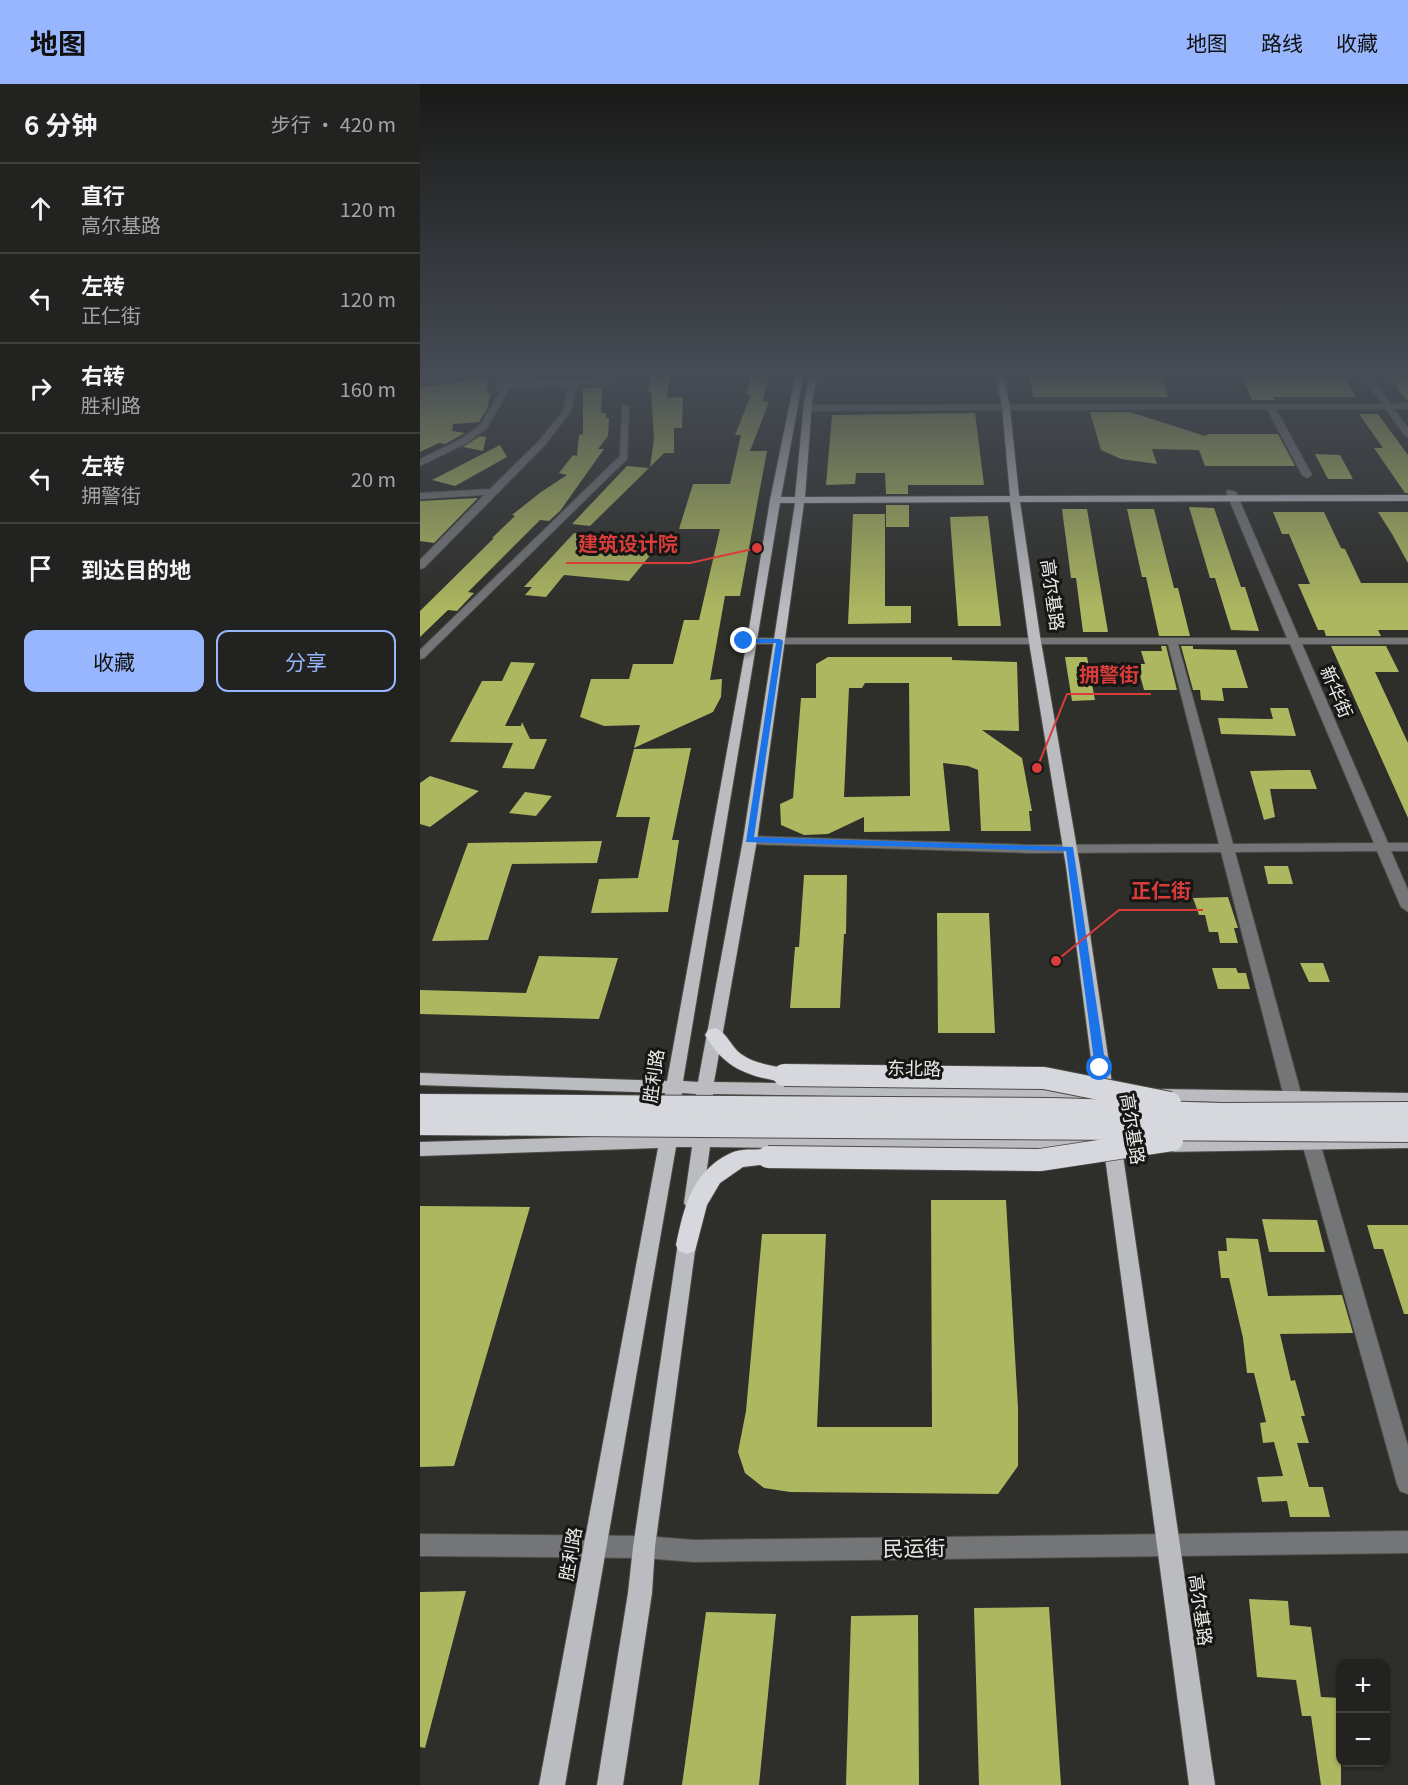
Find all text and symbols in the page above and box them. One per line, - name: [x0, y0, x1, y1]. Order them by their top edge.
- text: 地图: [30, 22, 86, 62]
- text: 地图: [1186, 27, 1228, 57]
- text: 路线: [1261, 27, 1303, 57]
- text: 收藏: [1336, 27, 1378, 57]
- text: 6 分钟: [24, 105, 97, 142]
- text: 步行 · 420 m: [271, 109, 396, 138]
- text: 直行: [81, 178, 125, 210]
- icon: ahead: [24, 192, 57, 225]
- text: 120 m: [340, 194, 396, 223]
- text: 高尔基路: [81, 210, 161, 239]
- text: 左转: [81, 268, 125, 300]
- icon: left: [24, 282, 57, 315]
- text: 120 m: [340, 284, 396, 313]
- text: 正仁街: [81, 300, 141, 329]
- text: 右转: [81, 358, 125, 390]
- icon: right: [24, 372, 57, 405]
- text: 160 m: [340, 374, 396, 403]
- text: 胜利路: [81, 390, 141, 419]
- text: 左转: [81, 448, 125, 480]
- icon: left: [24, 462, 57, 495]
- text: 20 m: [351, 464, 396, 493]
- text: 拥警街: [81, 480, 141, 509]
- callout: 建筑设计院: [566, 525, 690, 563]
- text: 建筑设计院: [578, 528, 678, 557]
- icon: arrive: [24, 552, 57, 585]
- text: 到达目的地: [81, 552, 191, 584]
- street label: 高尔基路: [1036, 557, 1072, 632]
- route end: [730, 627, 756, 653]
- button: 收藏: [24, 630, 204, 692]
- button: 分享: [216, 630, 396, 692]
- callout: 拥警街: [1067, 656, 1151, 694]
- text: 拥警街: [1079, 659, 1139, 688]
- street label: 新华街: [1315, 661, 1360, 721]
- callout: 正仁街: [1119, 872, 1203, 910]
- text: 正仁街: [1131, 875, 1191, 904]
- street label: 胜利路: [635, 1047, 669, 1104]
- street label: 东北路: [887, 1054, 941, 1080]
- route start: [1086, 1054, 1112, 1080]
- street label: 高尔基路: [1116, 1091, 1152, 1166]
- street label: 胜利路: [552, 1525, 587, 1582]
- street label: 民运街: [882, 1531, 946, 1563]
- street label: 高尔基路: [1184, 1572, 1220, 1647]
- map controls: [1336, 1659, 1390, 1767]
- button: +: [1336, 1659, 1390, 1713]
- button: −: [1336, 1713, 1390, 1767]

